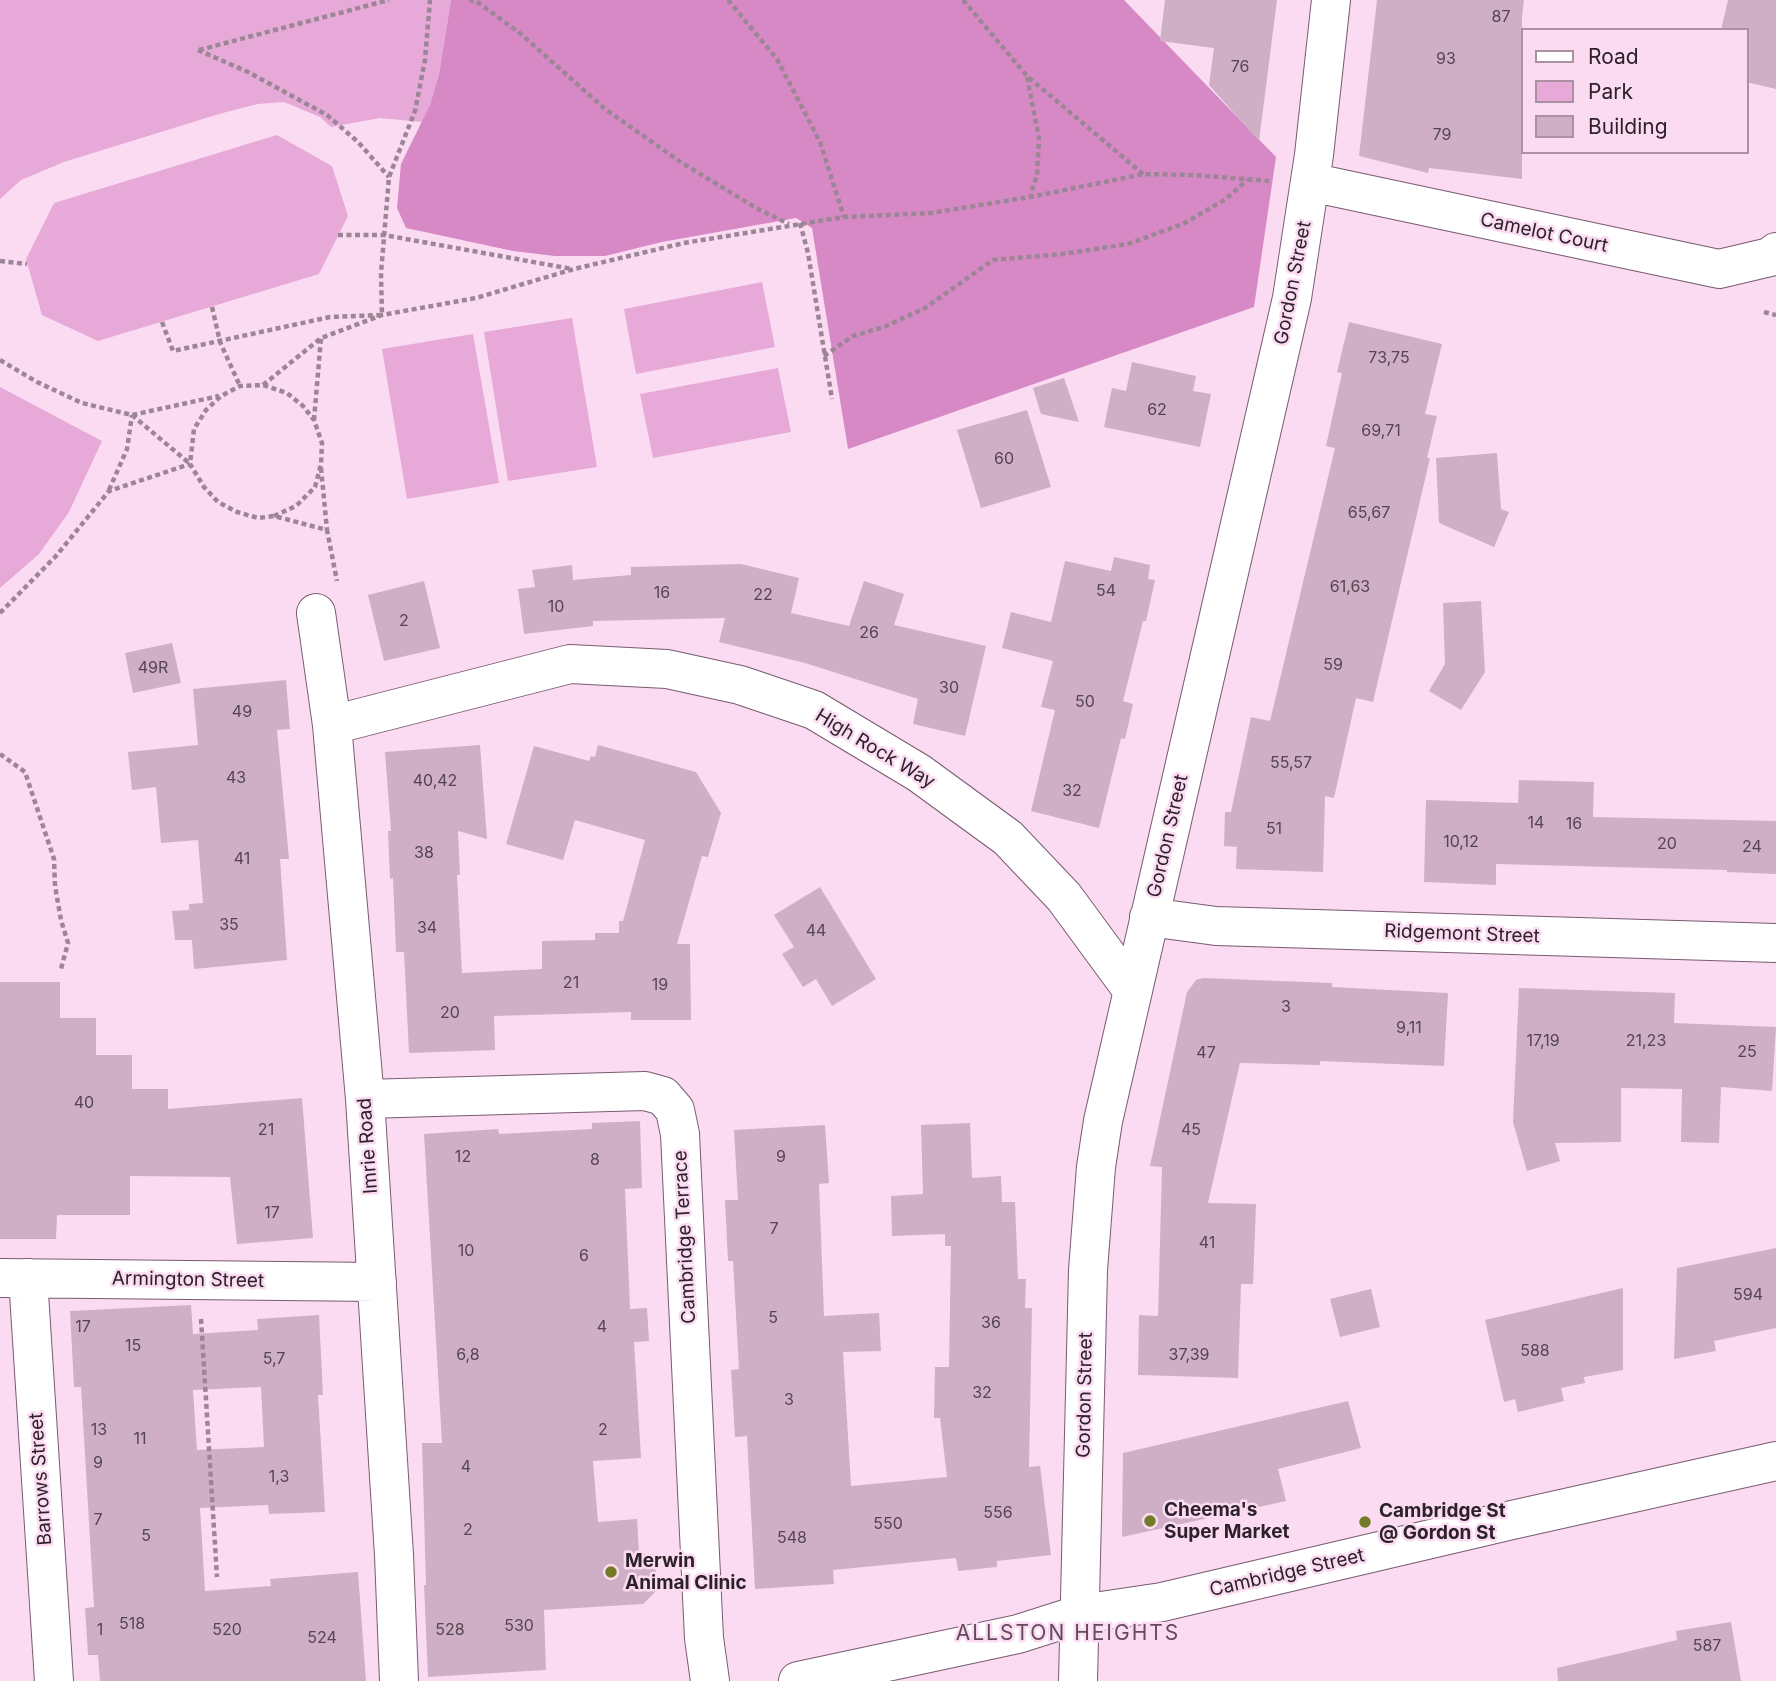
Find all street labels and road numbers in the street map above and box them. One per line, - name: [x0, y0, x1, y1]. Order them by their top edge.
- street label: Camelot Court: [1478, 208, 1610, 258]
- street label: Gordon Street: [1270, 219, 1316, 347]
- street label: High Rock Way: [811, 704, 939, 794]
- street label: Gordon Street: [1143, 772, 1193, 900]
- street label: Ridgemont Street: [1384, 920, 1540, 948]
- street label: Imrie Road: [353, 1097, 383, 1195]
- street label: Cambridge Terrace: [669, 1150, 701, 1324]
- street label: Armington Street: [112, 1267, 264, 1293]
- street label: Gordon Street: [1073, 1332, 1097, 1458]
- street label: Barrows Street: [25, 1412, 57, 1546]
- street label: Cambridge Street: [1207, 1544, 1367, 1602]

